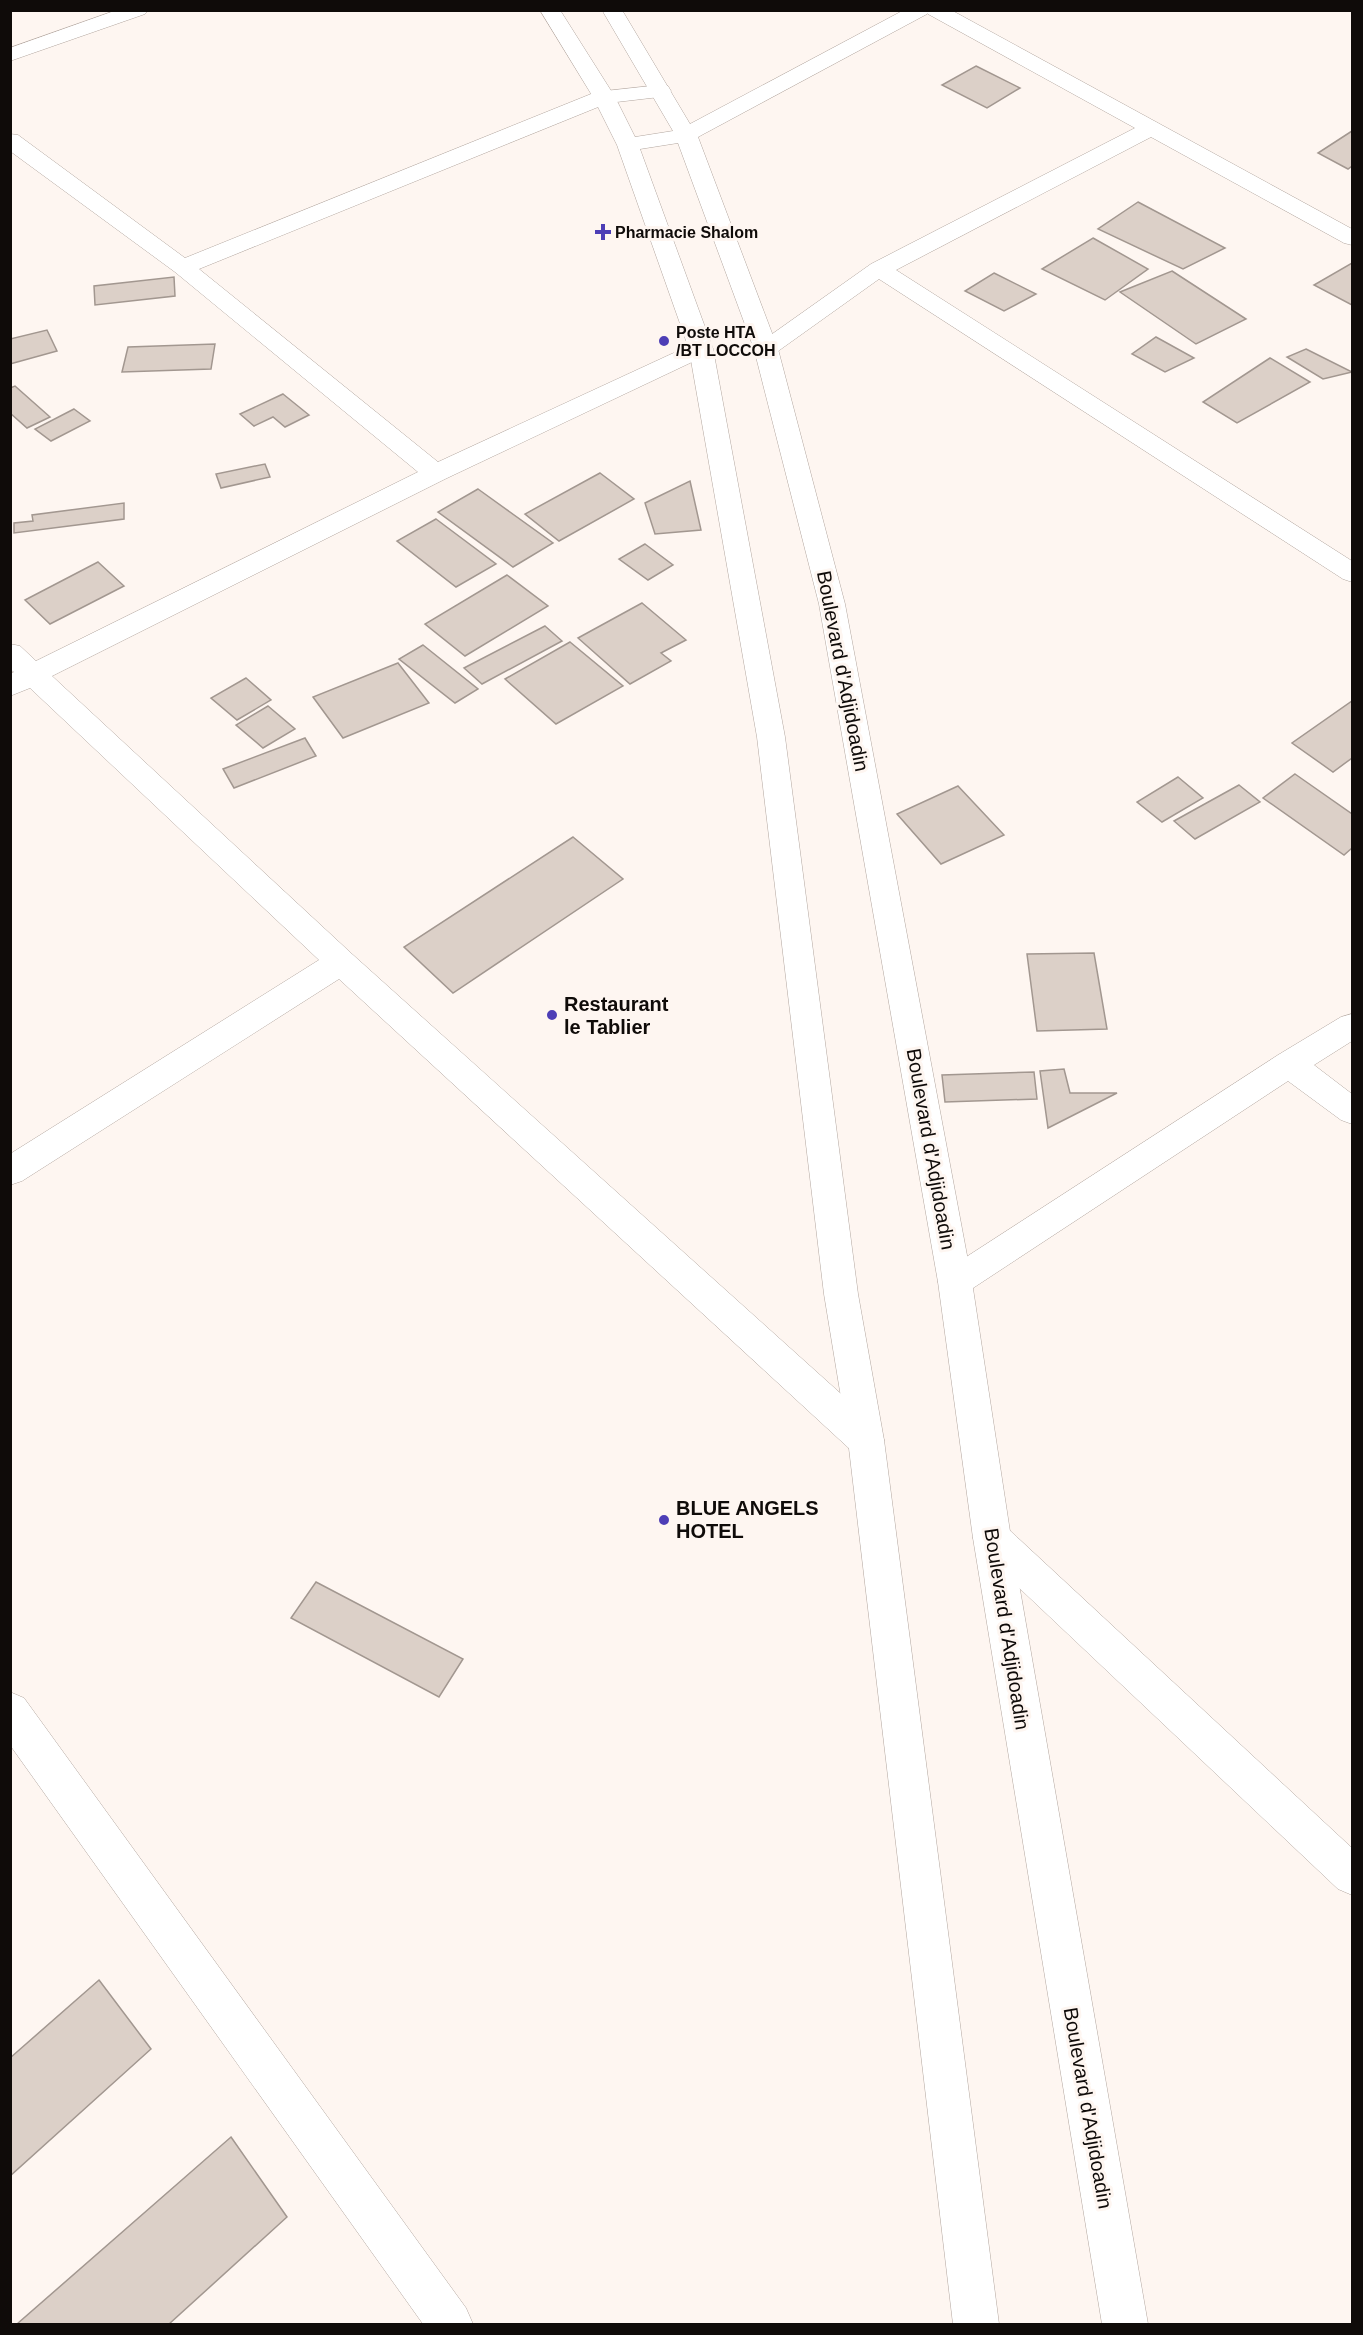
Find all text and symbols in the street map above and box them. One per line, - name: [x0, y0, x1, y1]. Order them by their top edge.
- place label: Pharmacie Shalom: [615, 224, 758, 241]
- marker: Pharmacie Shalom: [596, 225, 610, 239]
- place label: Poste HTA /BT LOCCOH: [676, 324, 776, 359]
- marker: Poste HTA /BT LOCCOH: [657, 334, 671, 348]
- street label: Boulevard d'Adjidoadin: [813, 569, 873, 773]
- place label: Restaurant le Tablier: [564, 993, 669, 1038]
- marker: Restaurant le Tablier: [545, 1008, 559, 1022]
- street label: Boulevard d'Adjidoadin: [902, 1047, 960, 1251]
- place label: BLUE ANGELS HOTEL: [676, 1497, 819, 1542]
- marker: BLUE ANGELS HOTEL: [657, 1513, 671, 1527]
- street label: Boulevard d'Adjidoadin: [980, 1527, 1034, 1731]
- street label: Boulevard d'Adjidoadin: [1059, 2006, 1117, 2210]

